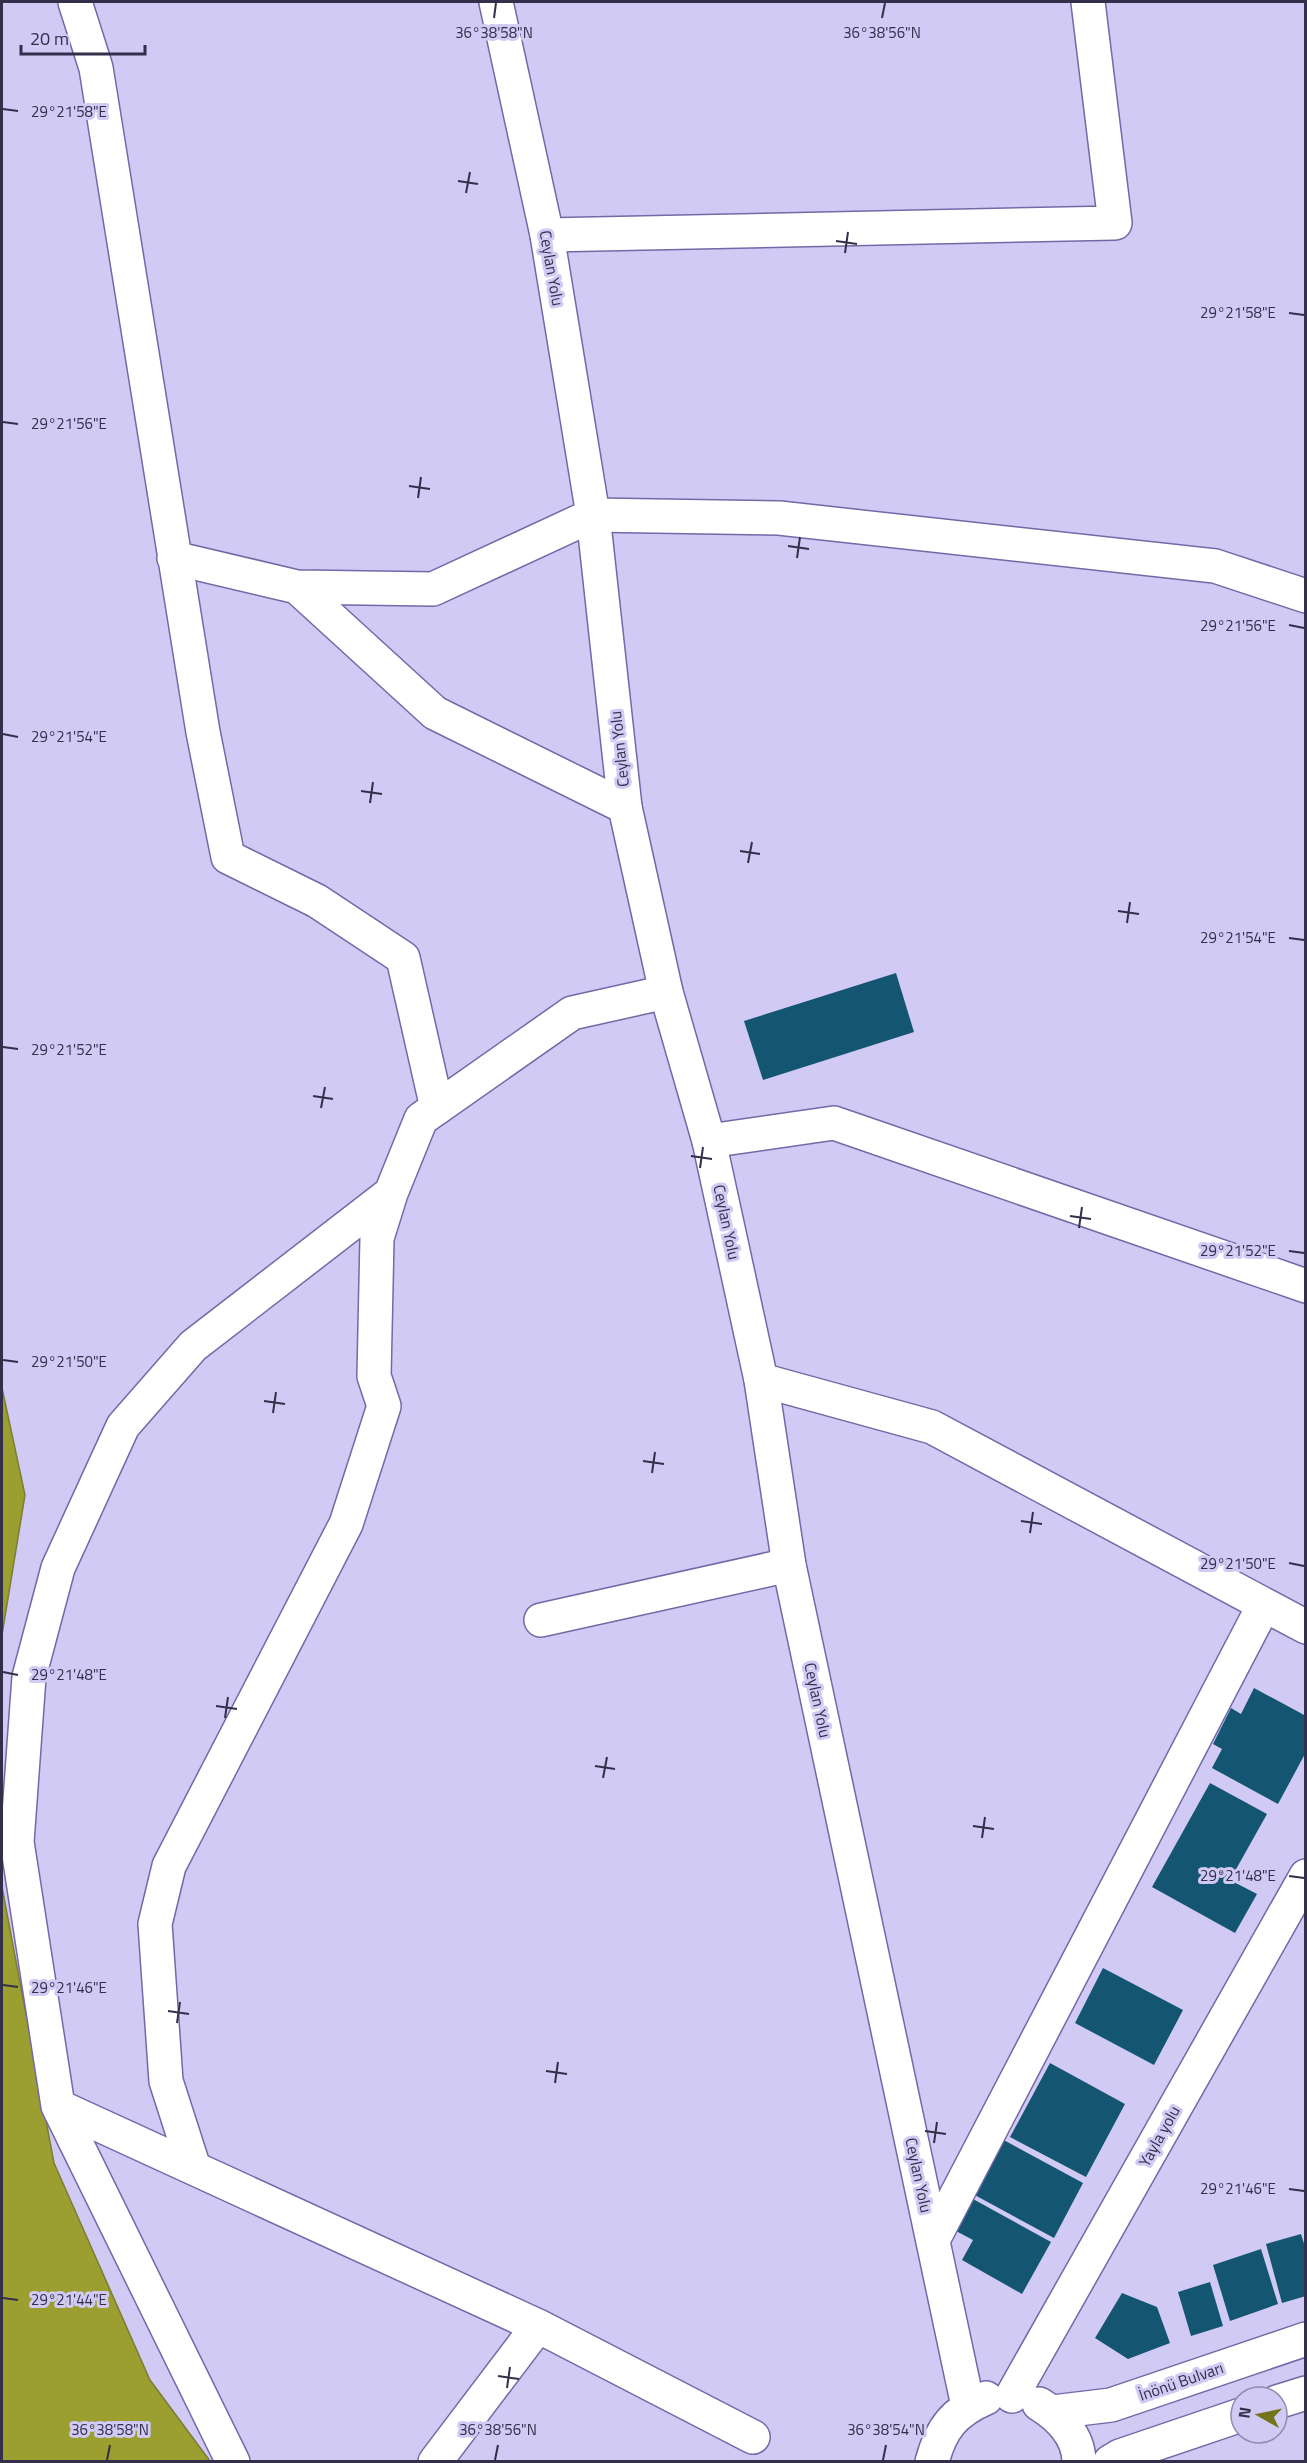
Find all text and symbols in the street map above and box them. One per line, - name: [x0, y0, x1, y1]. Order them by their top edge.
- scale bar: [21, 18, 146, 56]
- text: 36°38'58"N: [455, 21, 533, 44]
- text: 36°38'56"N: [843, 21, 921, 44]
- text: 20 m: [30, 25, 69, 52]
- text: 29°21'58"E: [31, 100, 107, 123]
- street label: Ceylan Yolu: [534, 228, 570, 308]
- text: 29°21'58"E: [1200, 301, 1276, 324]
- text: 29°21'56"E: [31, 412, 107, 435]
- text: 29°21'56"E: [1200, 614, 1276, 637]
- street label: Ceylan Yolu: [603, 710, 635, 788]
- text: 29°21'54"E: [31, 725, 107, 748]
- text: 29°21'54"E: [1200, 926, 1276, 949]
- text: 29°21'52"E: [31, 1038, 107, 1061]
- street label: Ceylan Yolu: [707, 1182, 747, 1262]
- text: 29°21'52"E: [1200, 1239, 1276, 1262]
- text: 29°21'50"E: [31, 1350, 107, 1373]
- text: 29°21'50"E: [1200, 1552, 1276, 1575]
- street label: Ceylan Yolu: [798, 1660, 838, 1740]
- text: 29°21'48"E: [31, 1663, 107, 1686]
- text: 29°21'48"E: [1200, 1864, 1276, 1887]
- text: 29°21'46"E: [31, 1976, 107, 1999]
- street label: Yayla yolu: [1132, 2101, 1186, 2171]
- street label: Ceylan Yolu: [899, 2135, 939, 2215]
- text: 29°21'46"E: [1200, 2177, 1276, 2200]
- text: 29°21'44"E: [31, 2288, 107, 2311]
- street label: İnönü Bulvarı: [1135, 2355, 1227, 2407]
- north arrow: [1229, 2385, 1289, 2445]
- text: N: [1231, 2405, 1257, 2420]
- text: 36°38'58"N: [71, 2418, 149, 2441]
- text: 36°38'56"N: [459, 2418, 537, 2441]
- text: 36°38'54"N: [847, 2418, 925, 2441]

